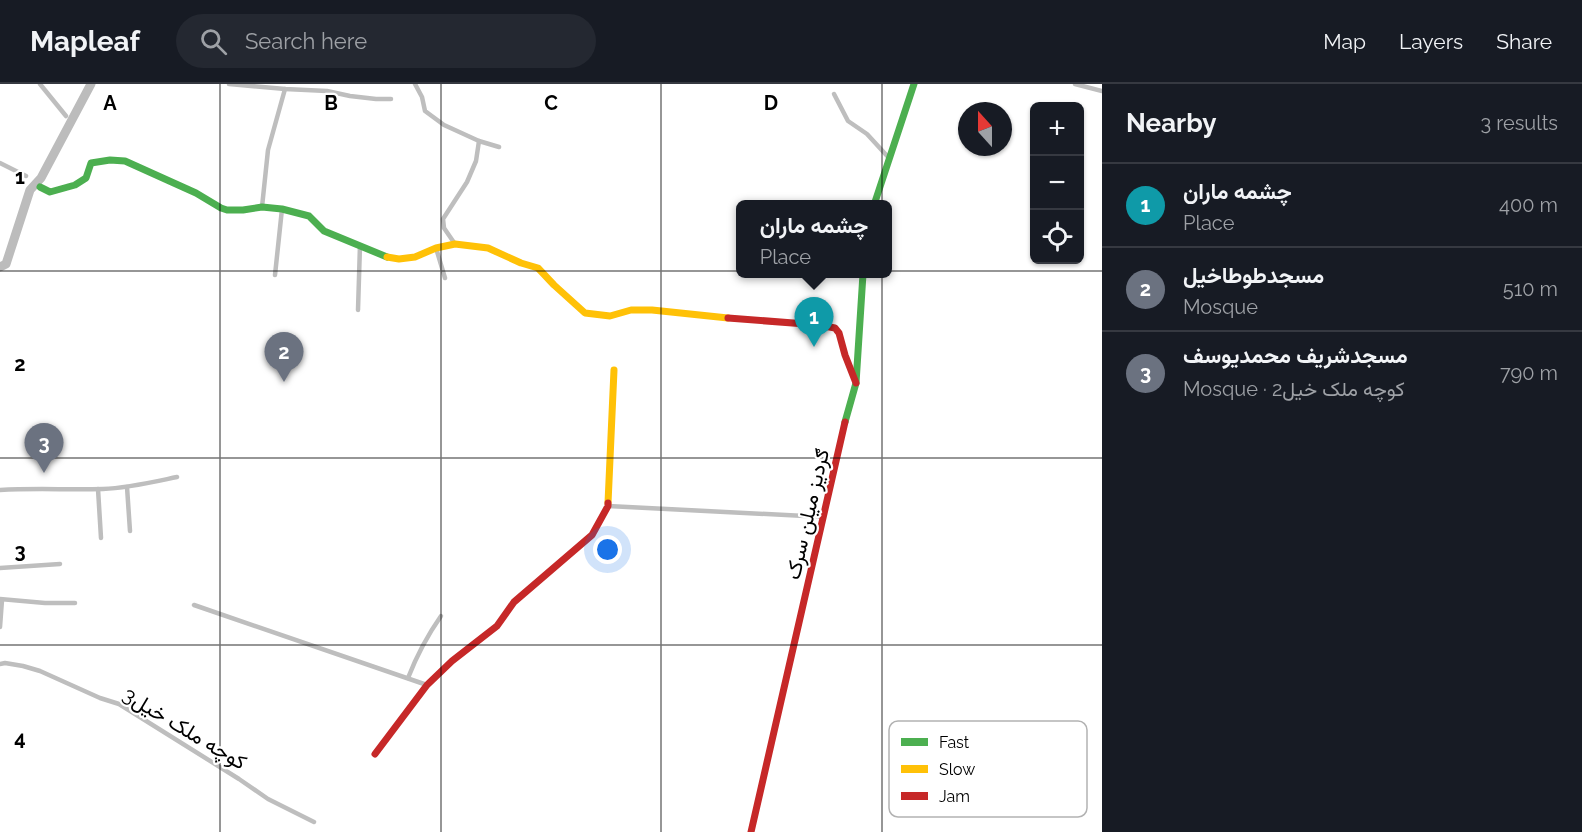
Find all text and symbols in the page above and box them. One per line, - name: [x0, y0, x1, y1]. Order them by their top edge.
- search box: [176, 14, 596, 68]
- text: Mapleaf: [30, 25, 140, 58]
- icon: search: [197, 25, 230, 58]
- text: Search here: [245, 28, 367, 54]
- text: Map: [1323, 29, 1366, 54]
- text: Layers: [1399, 29, 1463, 54]
- text: Share: [1496, 29, 1552, 54]
- text: A: [103, 91, 117, 115]
- text: B: [324, 91, 338, 115]
- text: C: [544, 91, 558, 115]
- text: D: [764, 91, 778, 115]
- north arrow: [958, 102, 1012, 156]
- map controls: [1030, 102, 1084, 264]
- button: +: [1030, 102, 1084, 156]
- text: Nearby: [1126, 108, 1216, 138]
- text: 3 results: [1480, 111, 1558, 135]
- button: −: [1030, 156, 1084, 210]
- text: 1: [15, 165, 25, 189]
- text: چشمه ماران: [1183, 178, 1292, 204]
- text: 1: [1141, 193, 1150, 217]
- text: 400 m: [1499, 193, 1558, 217]
- popup: [736, 200, 892, 278]
- button: locate: [1030, 210, 1084, 264]
- text: Place: [1183, 211, 1234, 235]
- text: چشمه ماران: [760, 212, 868, 238]
- text: Place: [760, 245, 811, 269]
- text: مسجدطوطاخیل: [1183, 262, 1324, 288]
- text: 2: [1140, 277, 1151, 301]
- text: 510 m: [1503, 277, 1558, 301]
- text: Mosque: [1183, 295, 1258, 319]
- pin: 1: [794, 298, 834, 347]
- pin: 2: [264, 332, 304, 382]
- text: مسجدشریف محمدیوسف: [1183, 342, 1408, 368]
- text: 2: [14, 352, 26, 376]
- text: 3: [1140, 361, 1151, 385]
- text: 790 m: [1500, 361, 1558, 385]
- text: Mosque · کوچه ملک خیل2: [1183, 377, 1405, 401]
- pin: 3: [24, 424, 63, 473]
- street label: ګردیز میلن سرک: [780, 446, 835, 582]
- your location: [593, 535, 622, 564]
- text: 3: [14, 539, 26, 563]
- street label: کوچه ملک خیل3: [118, 681, 251, 776]
- legend: [889, 721, 1087, 817]
- text: 4: [14, 726, 26, 750]
- text: Fast: [939, 733, 970, 752]
- text: Slow: [939, 760, 975, 779]
- text: Jam: [939, 787, 970, 806]

